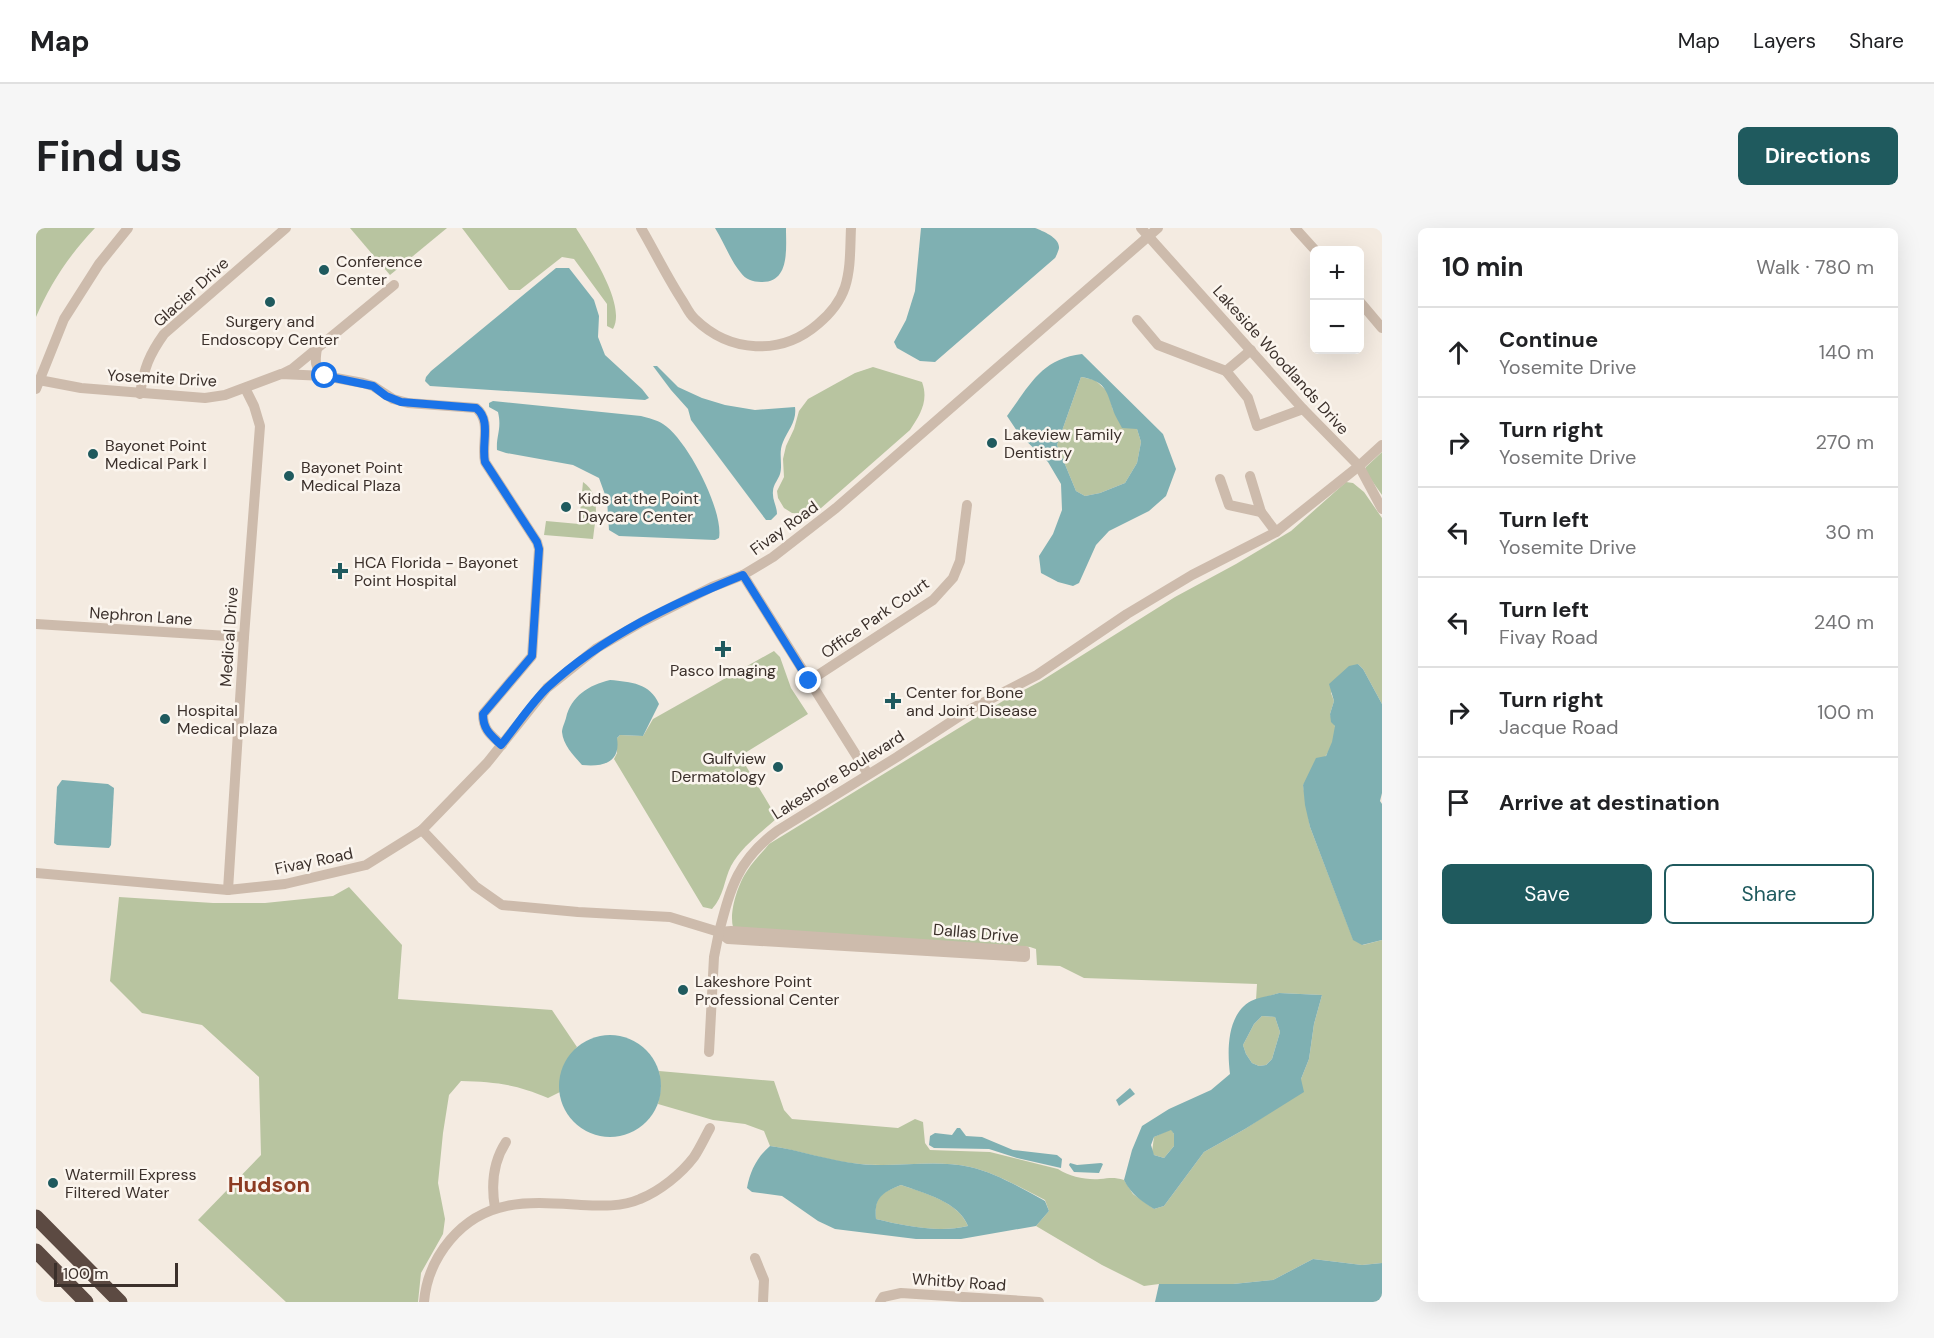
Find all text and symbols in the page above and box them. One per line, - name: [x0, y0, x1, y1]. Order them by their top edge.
- text: Map: [30, 23, 90, 60]
- text: Map: [1678, 27, 1720, 55]
- text: Layers: [1753, 27, 1816, 55]
- text: Share: [1849, 27, 1904, 55]
- button: Directions: [1738, 127, 1898, 185]
- text: Find us: [36, 129, 182, 184]
- map controls: [1310, 246, 1364, 354]
- button: +: [1310, 246, 1364, 300]
- text: 10 min: [1442, 250, 1524, 284]
- place label: Conference Center: [336, 251, 422, 290]
- street label: Glacier Drive: [149, 253, 233, 331]
- text: Walk · 780 m: [1756, 254, 1874, 280]
- marker: Conference Center: [317, 263, 331, 277]
- street label: Lakeside Woodlands Drive: [1208, 281, 1354, 439]
- marker: Surgery and Endoscopy Center: [263, 295, 277, 309]
- button: −: [1310, 300, 1364, 354]
- place label: Surgery and Endoscopy Center: [201, 311, 339, 350]
- text: Continue: [1499, 325, 1598, 354]
- icon: ahead: [1442, 336, 1475, 369]
- text: 140 m: [1819, 339, 1874, 365]
- text: Yosemite Drive: [1499, 354, 1636, 380]
- route start: [311, 362, 337, 388]
- street label: Yosemite Drive: [107, 365, 217, 391]
- text: Turn right: [1499, 415, 1604, 444]
- place label: Lakeview Family Dentistry: [1004, 424, 1122, 463]
- icon: right: [1442, 426, 1475, 459]
- text: 270 m: [1816, 429, 1874, 455]
- place label: Bayonet Point Medical Park I: [105, 435, 207, 474]
- marker: Lakeview Family Dentistry: [985, 436, 999, 450]
- text: Yosemite Drive: [1499, 444, 1636, 470]
- marker: Bayonet Point Medical Park I: [86, 447, 100, 461]
- place label: Bayonet Point Medical Plaza: [301, 457, 403, 496]
- marker: Bayonet Point Medical Plaza: [282, 469, 296, 483]
- place label: Kids at the Point Daycare Center: [578, 488, 699, 527]
- street label: Fivay Road: [746, 496, 822, 560]
- marker: Kids at the Point Daycare Center: [559, 500, 573, 514]
- text: Turn left: [1499, 505, 1589, 534]
- icon: left: [1442, 516, 1475, 549]
- text: 30 m: [1825, 519, 1874, 545]
- text: Yosemite Drive: [1499, 534, 1636, 560]
- place label: HCA Florida - Bayonet Point Hospital: [354, 552, 518, 591]
- marker: HCA Florida - Bayonet Point Hospital: [331, 562, 349, 580]
- street label: Office Park Court: [817, 573, 933, 663]
- street label: Medical Drive: [215, 586, 243, 688]
- text: Turn left: [1499, 595, 1589, 624]
- street label: Nephron Lane: [89, 602, 193, 630]
- icon: left: [1442, 606, 1475, 639]
- text: 240 m: [1814, 609, 1874, 635]
- text: Fivay Road: [1499, 624, 1598, 650]
- marker: Pasco Imaging: [714, 640, 732, 658]
- place label: Pasco Imaging: [670, 660, 776, 681]
- route end: [795, 667, 821, 693]
- place label: Center for Bone and Joint Disease: [906, 682, 1037, 721]
- text: Turn right: [1499, 685, 1604, 714]
- marker: Center for Bone and Joint Disease: [884, 692, 902, 710]
- icon: right: [1442, 696, 1475, 729]
- text: 100 m: [1817, 699, 1874, 725]
- place label: Hospital Medical plaza: [177, 700, 277, 739]
- marker: Hospital Medical plaza: [158, 712, 172, 726]
- text: Jacque Road: [1499, 714, 1619, 740]
- street label: Lakeshore Boulevard: [768, 726, 908, 824]
- place label: Gulfview Dermatology: [671, 748, 766, 787]
- marker: Gulfview Dermatology: [771, 760, 785, 774]
- icon: arrive: [1442, 786, 1475, 819]
- text: Arrive at destination: [1499, 788, 1720, 817]
- street label: Fivay Road: [273, 842, 355, 880]
- button: Save: [1442, 864, 1652, 924]
- button: Share: [1664, 864, 1874, 924]
- street label: Dallas Drive: [932, 919, 1020, 947]
- place label: Lakeshore Point Professional Center: [695, 971, 840, 1010]
- marker: Lakeshore Point Professional Center: [676, 983, 690, 997]
- place label: Watermill Express Filtered Water: [65, 1164, 197, 1203]
- district label: Hudson: [228, 1170, 310, 1199]
- marker: Watermill Express Filtered Water: [46, 1176, 60, 1190]
- scale bar: [54, 1260, 178, 1288]
- text: 100 m: [63, 1263, 108, 1284]
- street label: Whitby Road: [911, 1268, 1007, 1296]

